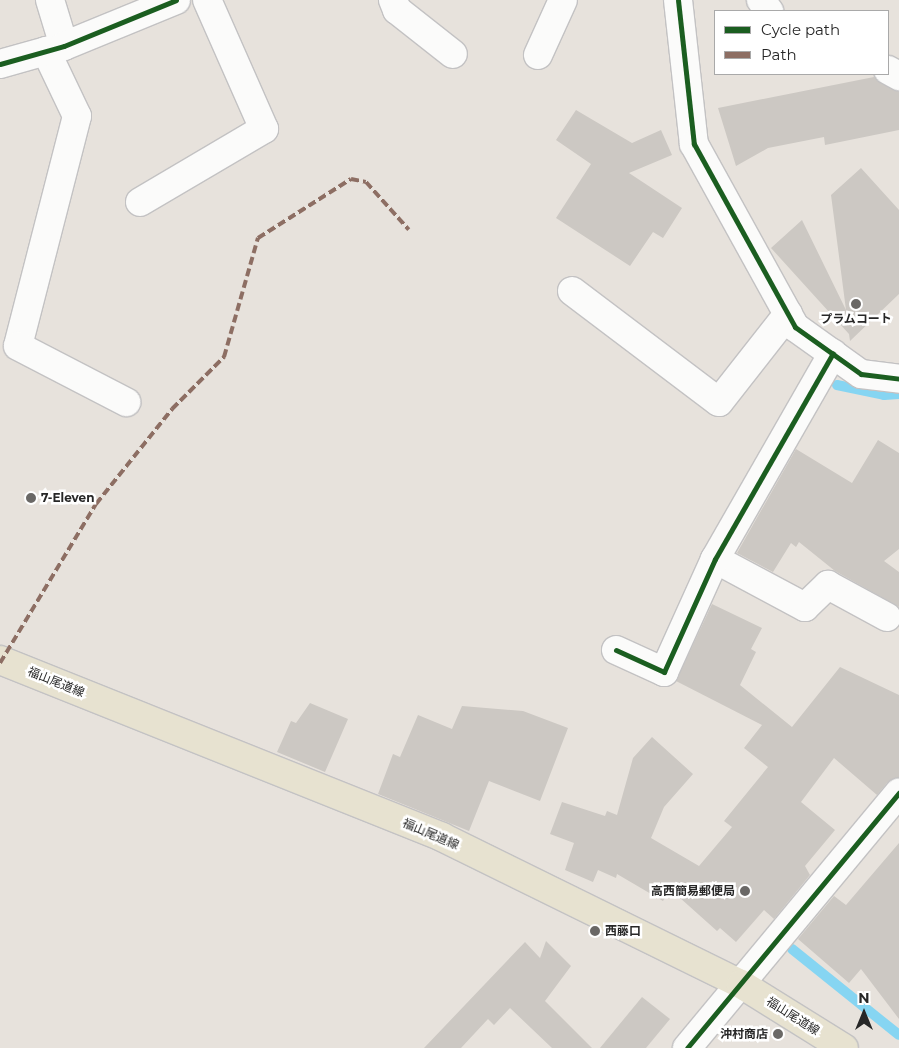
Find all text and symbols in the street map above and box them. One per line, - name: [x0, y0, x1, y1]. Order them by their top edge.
- legend: [714, 10, 889, 75]
- text: Cycle path: [761, 20, 840, 39]
- text: Path: [761, 45, 797, 64]
- marker: プラムコート: [850, 298, 862, 310]
- place label: プラムコート: [820, 312, 892, 326]
- place label: 7-Eleven: [41, 491, 94, 505]
- marker: 7-Eleven: [25, 492, 37, 504]
- street label: 福山尾道線: [25, 664, 87, 700]
- street label: 福山尾道線: [401, 816, 461, 852]
- place label: 高西簡易郵便局: [651, 884, 735, 898]
- marker: 高西簡易郵便局: [739, 885, 751, 897]
- place label: 西藤口: [605, 924, 641, 938]
- marker: 西藤口: [589, 925, 601, 937]
- north arrow: [839, 988, 889, 1038]
- text: N: [858, 989, 870, 1007]
- street label: 福山尾道線: [764, 994, 822, 1038]
- place label: 沖村商店: [720, 1027, 768, 1041]
- marker: 沖村商店: [772, 1028, 784, 1040]

